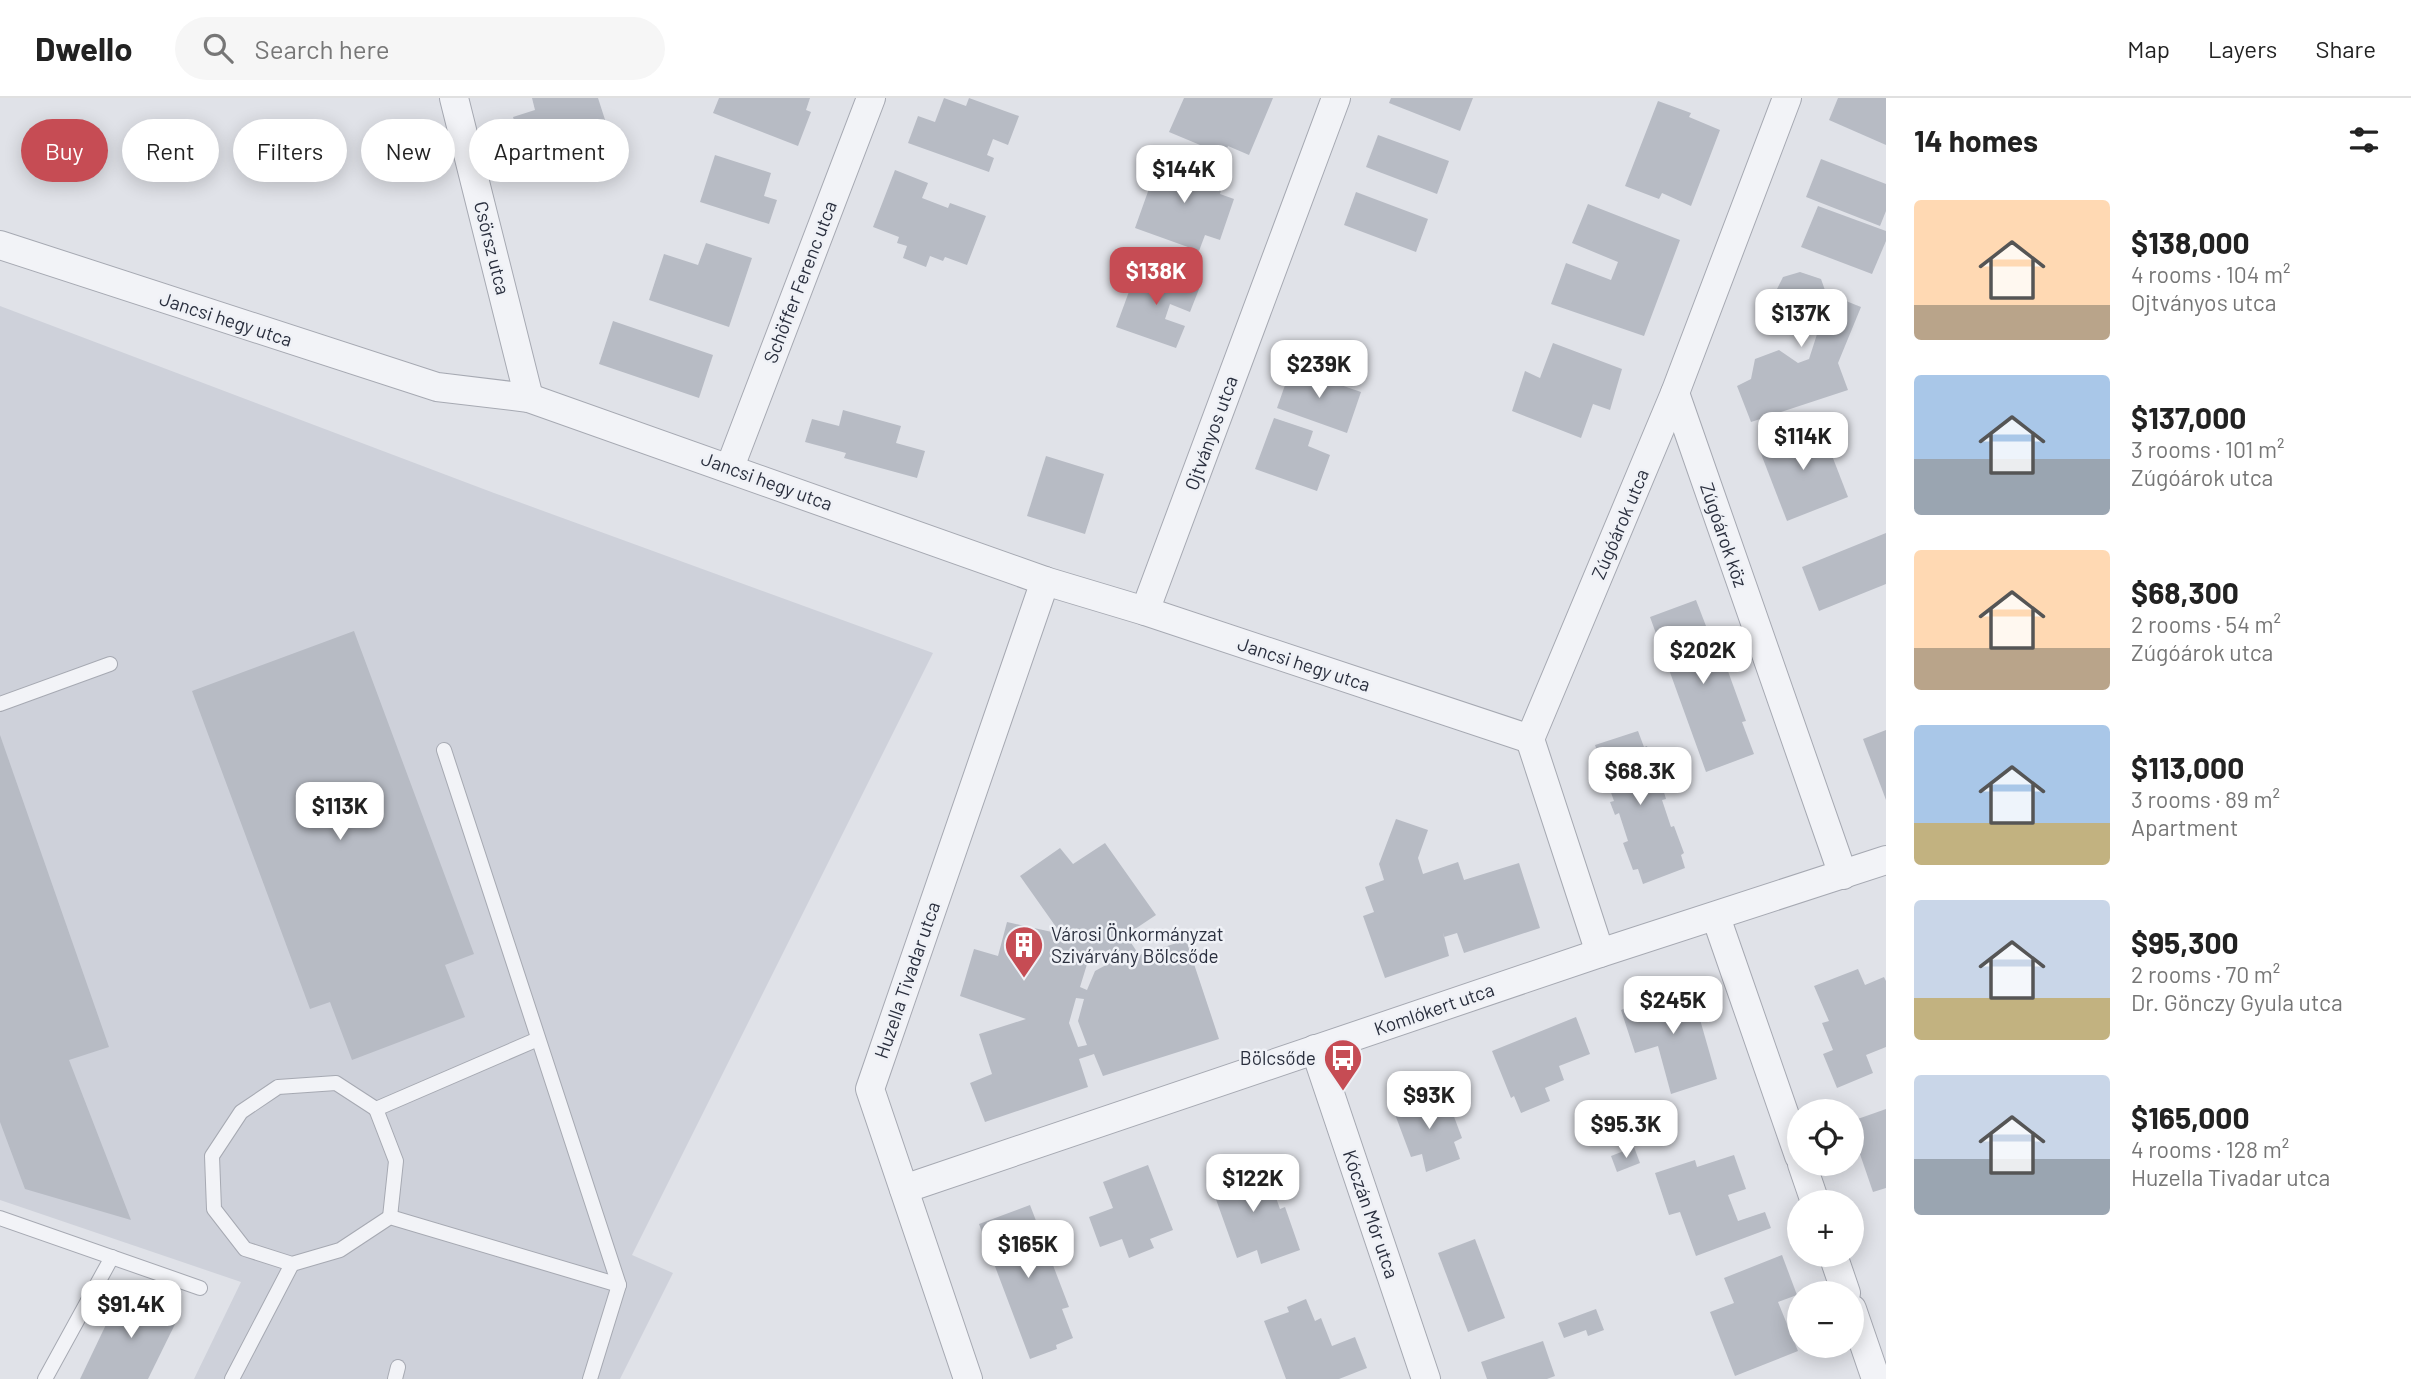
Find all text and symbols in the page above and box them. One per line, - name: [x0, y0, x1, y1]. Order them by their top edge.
- search box: [175, 17, 665, 80]
- text: Dwello: [35, 28, 133, 68]
- icon: search: [199, 29, 237, 67]
- text: Search here: [255, 33, 390, 64]
- text: Map: [2127, 34, 2170, 63]
- text: Layers: [2208, 34, 2277, 63]
- text: Share: [2315, 34, 2376, 63]
- chip: Buy: [21, 119, 108, 182]
- chip: Rent: [122, 119, 219, 182]
- chip: Filters: [233, 119, 347, 182]
- chip: New: [361, 119, 455, 182]
- chip: Apartment: [469, 119, 629, 182]
- icon: filters: [2345, 121, 2383, 159]
- text: 14 homes: [1914, 122, 2038, 158]
- pin: $144K: [1135, 146, 1233, 205]
- text: $144K: [1152, 154, 1216, 182]
- street label: Schöffer Ferenc utca: [758, 197, 841, 366]
- street label: Csörsz utca: [470, 199, 515, 297]
- text: $138,000: [2131, 224, 2250, 260]
- icon: home: [1970, 228, 2054, 312]
- pin: $138K: [1107, 248, 1205, 307]
- text: $138K: [1126, 256, 1186, 284]
- text: 4 rooms · 104 m²: [2131, 260, 2291, 288]
- street label: Jancsi hegy utca: [157, 286, 295, 351]
- text: Ojtványos utca: [2131, 288, 2276, 316]
- pin: $137K: [1752, 289, 1850, 349]
- text: $137K: [1771, 298, 1831, 326]
- pin: $239K: [1270, 341, 1368, 400]
- text: $239K: [1287, 349, 1351, 377]
- street label: Ojtványos utca: [1179, 372, 1242, 493]
- text: $137,000: [2131, 399, 2246, 435]
- icon: home: [1970, 403, 2054, 487]
- pin: $114K: [1754, 412, 1852, 472]
- text: $114K: [1774, 421, 1832, 449]
- text: 3 rooms · 101 m²: [2131, 435, 2284, 463]
- street label: Jancsi hegy utca: [698, 446, 836, 515]
- text: Zúgóárok utca: [2131, 463, 2273, 491]
- street label: Zúgóárok utca: [1586, 465, 1653, 582]
- street label: Zúgóárok köz: [1696, 480, 1753, 590]
- text: $68,300: [2131, 574, 2239, 610]
- icon: home: [1970, 578, 2054, 662]
- text: 2 rooms · 54 m²: [2131, 610, 2281, 638]
- pin: $202K: [1654, 626, 1752, 686]
- street label: Jancsi hegy utca: [1235, 631, 1373, 696]
- text: $202K: [1670, 635, 1736, 663]
- text: Zúgóárok utca: [2131, 638, 2273, 666]
- pin: $68.3K: [1583, 748, 1697, 807]
- text: $113,000: [2131, 749, 2244, 785]
- icon: home: [1970, 753, 2054, 837]
- text: $68.3K: [1605, 756, 1675, 784]
- pin: $113K: [291, 782, 389, 842]
- text: 3 rooms · 89 m²: [2131, 785, 2280, 813]
- text: $113K: [312, 791, 368, 819]
- text: Apartment: [2131, 813, 2238, 841]
- street label: Huzella Tivadar utca: [869, 898, 944, 1061]
- place label: Városi Önkormányzat Szivárvány Bölcsőde: [1051, 922, 1224, 967]
- building icon: Városi Önkormányzat Szivárvány Bölcsőde: [1003, 924, 1045, 979]
- text: $95,300: [2131, 924, 2239, 960]
- icon: home: [1970, 928, 2054, 1012]
- text: 2 rooms · 70 m²: [2131, 960, 2280, 988]
- pin: $245K: [1624, 976, 1722, 1036]
- street label: Komlókert utca: [1371, 977, 1497, 1040]
- text: $245K: [1640, 985, 1706, 1013]
- text: Dr. Gönczy Gyula utca: [2131, 988, 2343, 1016]
- bus stop icon: Bölcsőde: [1322, 1037, 1364, 1092]
- place label: Bölcsőde: [1240, 1046, 1316, 1069]
- pin: $93K: [1388, 1072, 1470, 1131]
- text: $93K: [1403, 1080, 1455, 1108]
- map controls: [1787, 1099, 1864, 1358]
- button: locate: [1787, 1099, 1864, 1176]
- text: $165,000: [2131, 1099, 2250, 1135]
- pin: $95.3K: [1569, 1100, 1683, 1160]
- icon: home: [1970, 1103, 2054, 1187]
- text: $95.3K: [1591, 1109, 1661, 1137]
- text: 4 rooms · 128 m²: [2131, 1135, 2289, 1163]
- street label: Kóczán Mór utca: [1339, 1146, 1404, 1281]
- pin: $122K: [1204, 1154, 1302, 1214]
- text: $122K: [1222, 1163, 1284, 1191]
- text: Huzella Tivadar utca: [2131, 1163, 2330, 1191]
- button: +: [1787, 1190, 1864, 1267]
- pin: $165K: [979, 1220, 1077, 1280]
- text: $165K: [998, 1229, 1058, 1257]
- pin: $91.4K: [74, 1280, 188, 1340]
- button: −: [1787, 1281, 1864, 1358]
- text: $91.4K: [97, 1289, 165, 1317]

